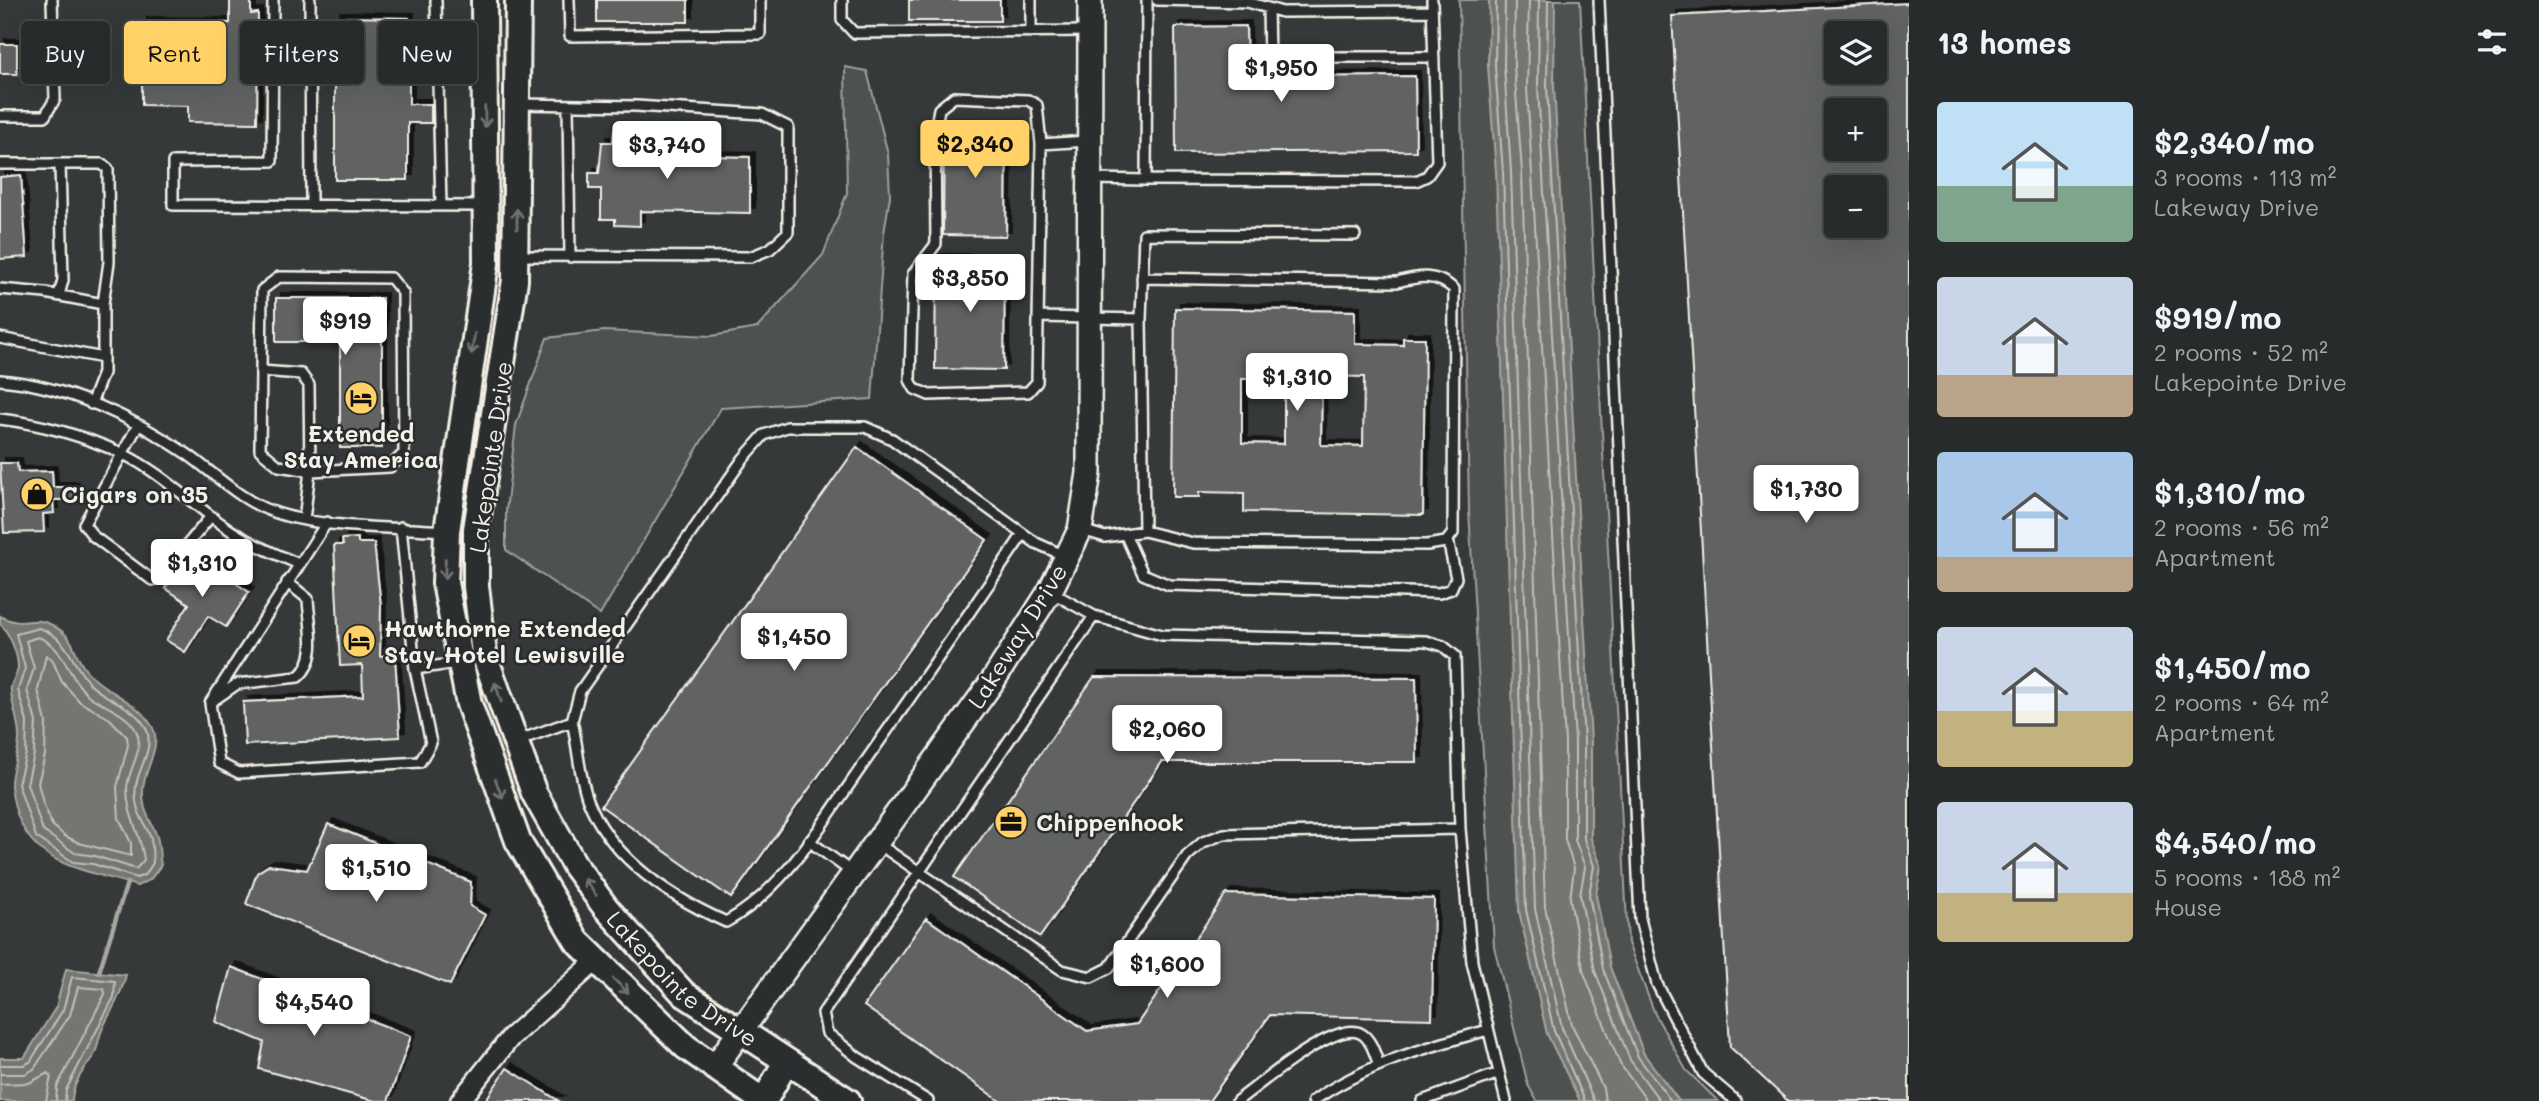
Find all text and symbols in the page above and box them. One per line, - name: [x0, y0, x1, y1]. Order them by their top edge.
- chip: Buy: [21, 21, 110, 84]
- chip: Rent: [124, 21, 226, 84]
- chip: Filters: [240, 21, 364, 84]
- chip: New: [378, 21, 477, 84]
- map controls: [1824, 21, 1887, 238]
- button: layers: [1824, 21, 1887, 84]
- text: 13 homes: [1937, 22, 2072, 62]
- icon: filters: [2473, 23, 2511, 61]
- pin: $1,950: [1224, 44, 1338, 104]
- text: $1,950: [1244, 52, 1318, 82]
- button: +: [1824, 98, 1887, 161]
- one-way arrow: [478, 105, 492, 128]
- pin: $2,340: [918, 120, 1032, 180]
- pin: $3,740: [610, 122, 724, 181]
- text: $2,340/mo: [2154, 122, 2314, 162]
- text: $2,340: [936, 128, 1014, 158]
- text: $3,740: [628, 129, 706, 159]
- icon: home: [1993, 130, 2077, 214]
- text: 3 rooms · 113 m²: [2154, 162, 2336, 192]
- button: −: [1824, 175, 1887, 238]
- text: Lakeway Drive: [2154, 192, 2319, 222]
- one-way arrow: [510, 208, 524, 231]
- pin: $3,850: [913, 254, 1027, 314]
- text: $3,850: [931, 262, 1009, 292]
- text: $919/mo: [2154, 297, 2281, 337]
- pin: $919: [304, 298, 386, 357]
- text: $919: [319, 305, 371, 335]
- icon: home: [1993, 305, 2077, 389]
- one-way arrow: [466, 332, 479, 355]
- text: 2 rooms · 52 m²: [2154, 337, 2328, 367]
- pin: $1,310: [1240, 354, 1354, 413]
- street label: Lakepointe Drive: [462, 359, 518, 555]
- text: $1,310: [1262, 361, 1332, 391]
- text: Lakepointe Drive: [2154, 367, 2347, 397]
- hotel icon: Extended Stay America: [342, 379, 380, 417]
- place label: Extended Stay America: [283, 418, 439, 474]
- pin: $1,730: [1749, 466, 1863, 525]
- text: $1,310/mo: [2154, 472, 2305, 512]
- text: $1,730: [1770, 473, 1842, 503]
- shop icon: Cigars on 35: [18, 475, 56, 513]
- place label: Cigars on 35: [61, 479, 208, 509]
- icon: home: [1993, 480, 2077, 564]
- text: 2 rooms · 56 m²: [2154, 512, 2329, 542]
- pin: $1,310: [145, 540, 259, 599]
- text: Apartment: [2154, 542, 2276, 572]
- text: $1,310: [167, 547, 237, 577]
- one-way arrow: [439, 558, 452, 581]
- street label: Lakeway Drive: [961, 558, 1073, 714]
- place label: Hawthorne Extended Stay Hotel Lewisville: [384, 613, 626, 669]
- pin: $1,450: [737, 614, 851, 673]
- text: $1,450: [757, 621, 831, 651]
- hotel icon: Hawthorne Extended Stay Hotel Lewisville: [340, 622, 378, 660]
- text: $1,450/mo: [2154, 647, 2310, 687]
- icon: home: [1993, 655, 2077, 739]
- one-way arrow: [490, 681, 503, 703]
- text: 2 rooms · 64 m²: [2154, 687, 2329, 717]
- pin: $2,060: [1110, 706, 1224, 765]
- text: $2,060: [1128, 713, 1206, 743]
- text: Apartment: [2154, 717, 2276, 747]
- one-way arrow: [494, 778, 506, 800]
- office icon: Chippenhook: [992, 803, 1030, 841]
- place label: Chippenhook: [1036, 807, 1184, 837]
- text: $4,540/mo: [2154, 822, 2316, 862]
- icon: home: [1993, 830, 2077, 914]
- pin: $1,510: [319, 844, 433, 904]
- text: $1,510: [341, 852, 411, 882]
- text: 5 rooms · 188 m²: [2154, 862, 2340, 892]
- one-way arrow: [583, 878, 598, 897]
- text: House: [2154, 892, 2222, 922]
- street label: Lakepointe Drive: [600, 904, 764, 1053]
- pin: $1,600: [1110, 940, 1224, 1000]
- text: $1,600: [1130, 948, 1204, 978]
- pin: $4,540: [257, 978, 371, 1038]
- one-way arrow: [612, 978, 629, 995]
- text: $4,540: [275, 986, 353, 1016]

